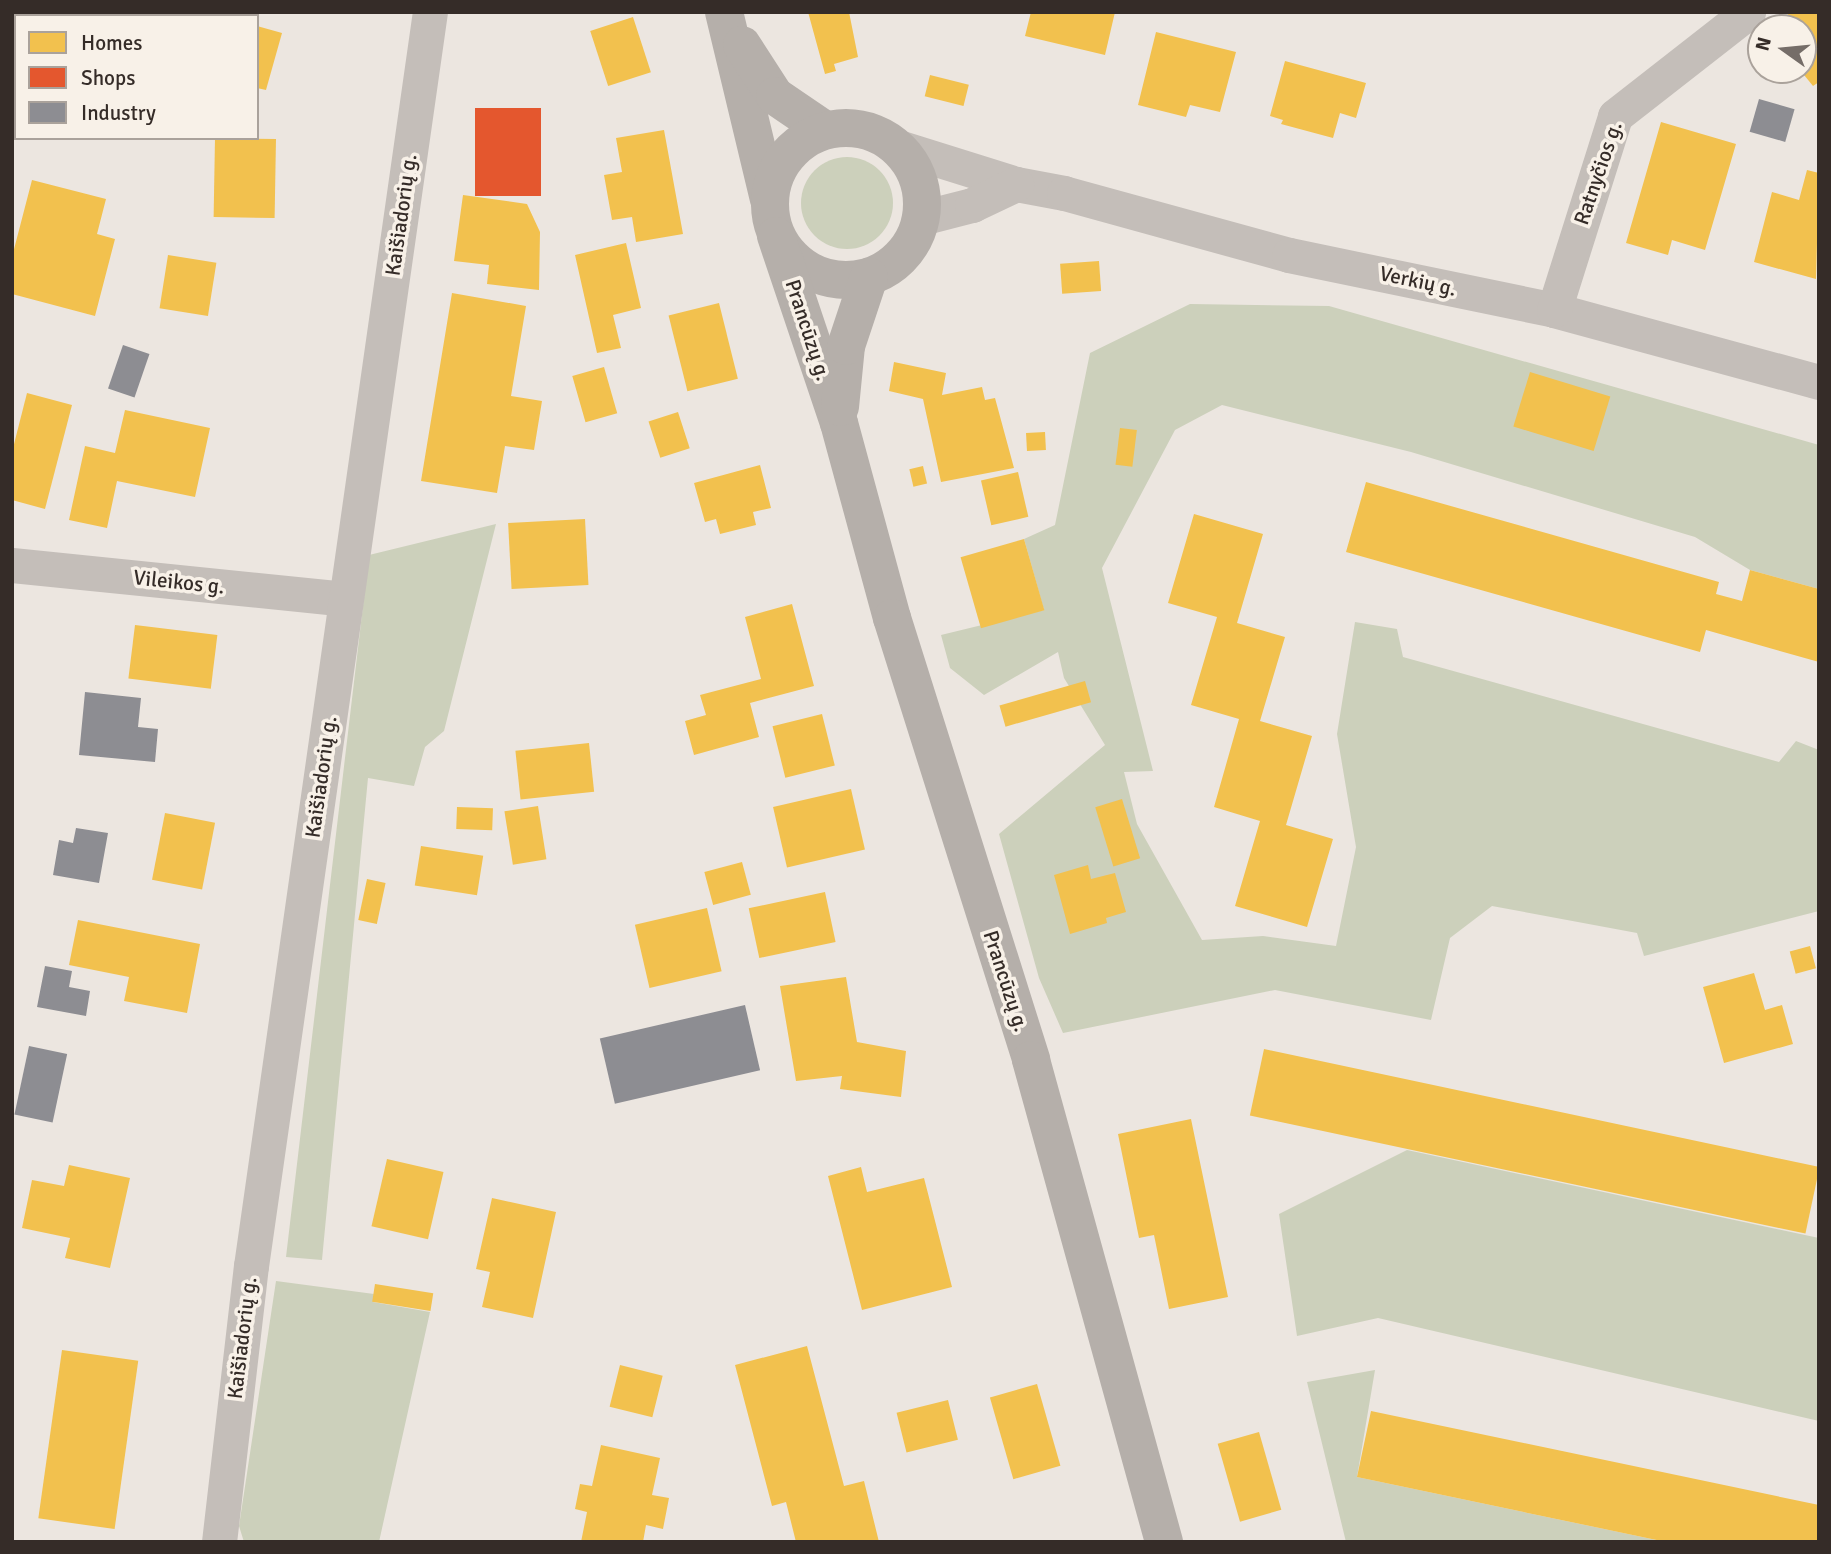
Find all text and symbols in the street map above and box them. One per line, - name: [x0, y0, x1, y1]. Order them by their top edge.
- legend: [14, 14, 259, 140]
- north arrow: [1747, 14, 1817, 84]
- text: Homes: [81, 30, 143, 56]
- text: N: [1750, 35, 1777, 54]
- text: Shops: [81, 65, 135, 91]
- text: Industry: [81, 100, 156, 126]
- street label: Ratnyčios g.: [1568, 118, 1628, 228]
- street label: Kaišiadorių g.: [380, 152, 422, 278]
- street label: Verkių g.: [1377, 261, 1459, 301]
- street label: Prancūzų g.: [780, 276, 836, 384]
- street label: Vileikos g.: [132, 565, 226, 599]
- street label: Kaišiadorių g.: [300, 714, 342, 840]
- street label: Prancūzų g.: [978, 927, 1034, 1035]
- street label: Kaišiadorių g.: [222, 1275, 262, 1401]

